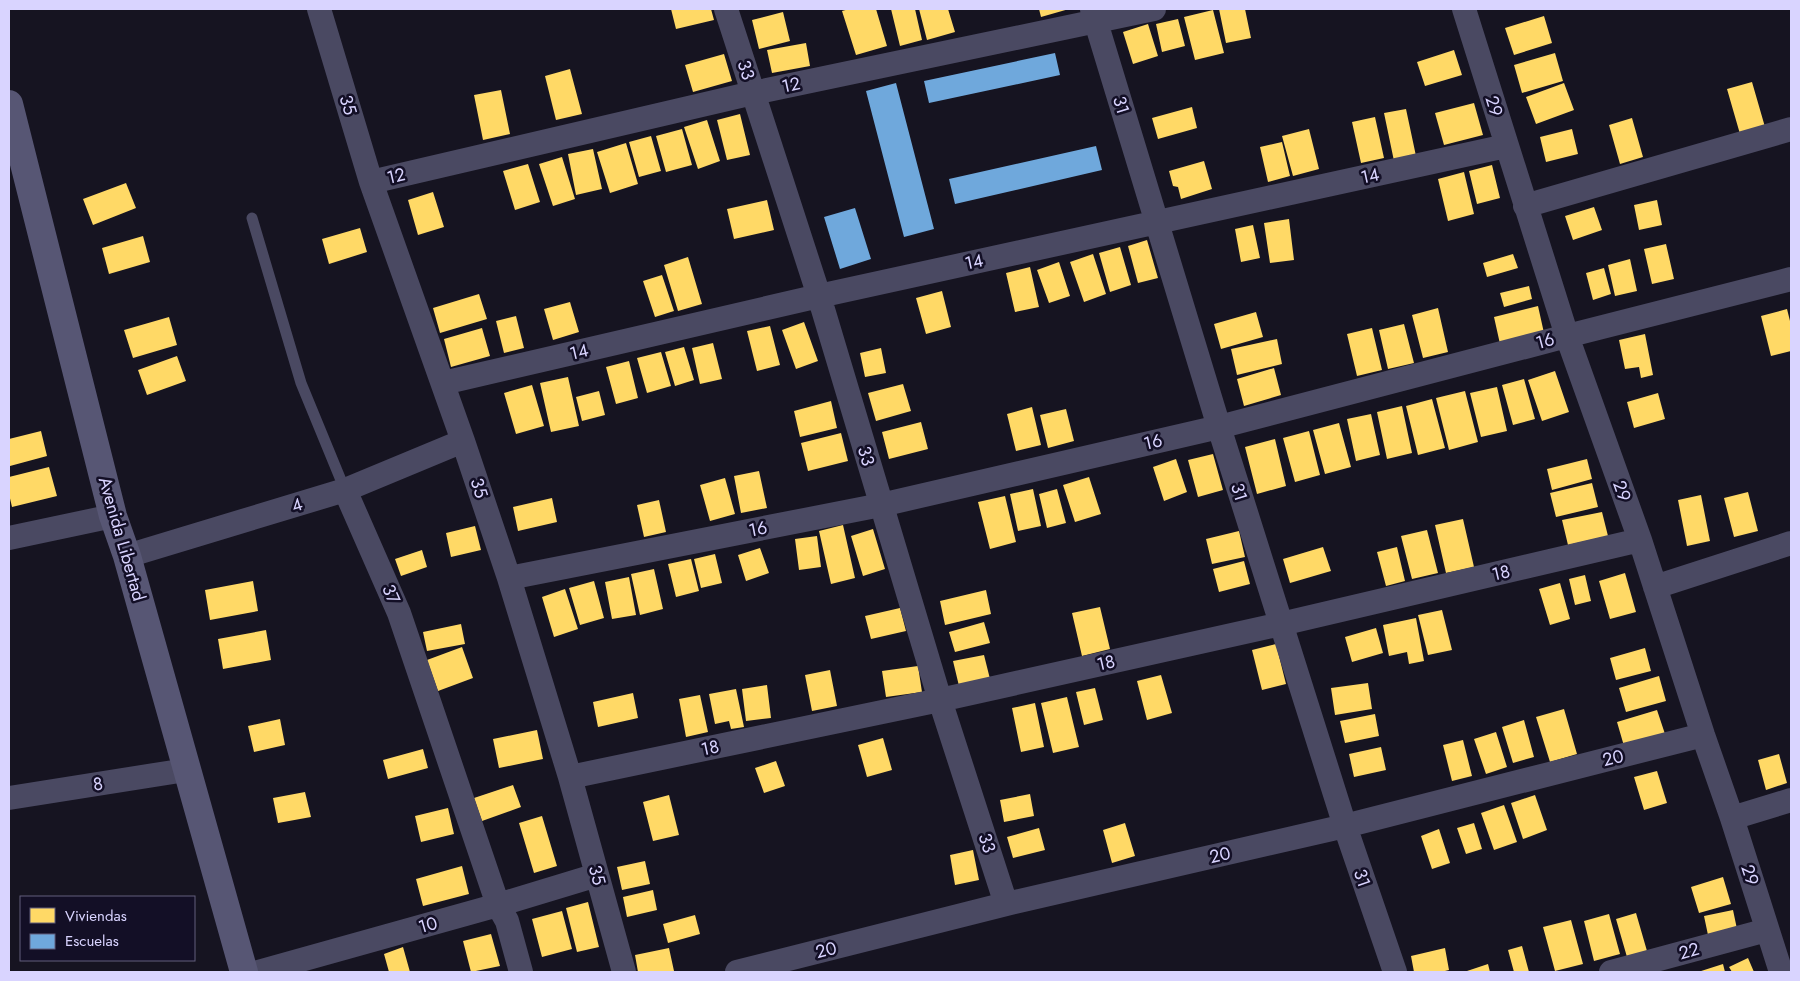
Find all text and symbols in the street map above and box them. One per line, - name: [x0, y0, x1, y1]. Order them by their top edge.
- street label: 33: [731, 57, 761, 84]
- street label: 12: [779, 70, 803, 100]
- street label: 35: [333, 92, 363, 118]
- street label: 29: [1479, 92, 1509, 120]
- street label: 31: [1106, 93, 1136, 117]
- street label: 12: [384, 161, 408, 191]
- street label: 14: [1358, 161, 1382, 191]
- street label: 14: [962, 247, 986, 277]
- street label: 16: [1533, 326, 1557, 356]
- street label: 14: [567, 337, 591, 367]
- street label: 16: [1141, 427, 1165, 457]
- street label: 33: [851, 443, 881, 469]
- street label: Avenida Libertad: [92, 474, 152, 604]
- street label: 35: [464, 474, 494, 502]
- street label: 29: [1606, 477, 1638, 505]
- street label: 31: [1224, 480, 1254, 504]
- street label: 4: [288, 491, 306, 519]
- street label: 16: [746, 514, 770, 544]
- street label: 18: [1489, 558, 1513, 588]
- street label: 37: [375, 580, 407, 608]
- street label: 18: [1094, 648, 1118, 678]
- street label: 18: [699, 733, 721, 763]
- street label: 20: [1600, 743, 1627, 773]
- street label: 8: [91, 770, 105, 798]
- street label: 33: [972, 830, 1002, 857]
- street label: 20: [1207, 840, 1233, 870]
- street label: 29: [1734, 861, 1766, 889]
- street label: 35: [582, 862, 612, 888]
- street label: 31: [1347, 865, 1377, 891]
- legend: [20, 896, 195, 961]
- text: Viviendas: [65, 905, 127, 927]
- street label: 10: [415, 910, 441, 940]
- text: Escuelas: [65, 930, 119, 952]
- street label: 20: [813, 935, 840, 965]
- street label: 22: [1676, 936, 1702, 966]

